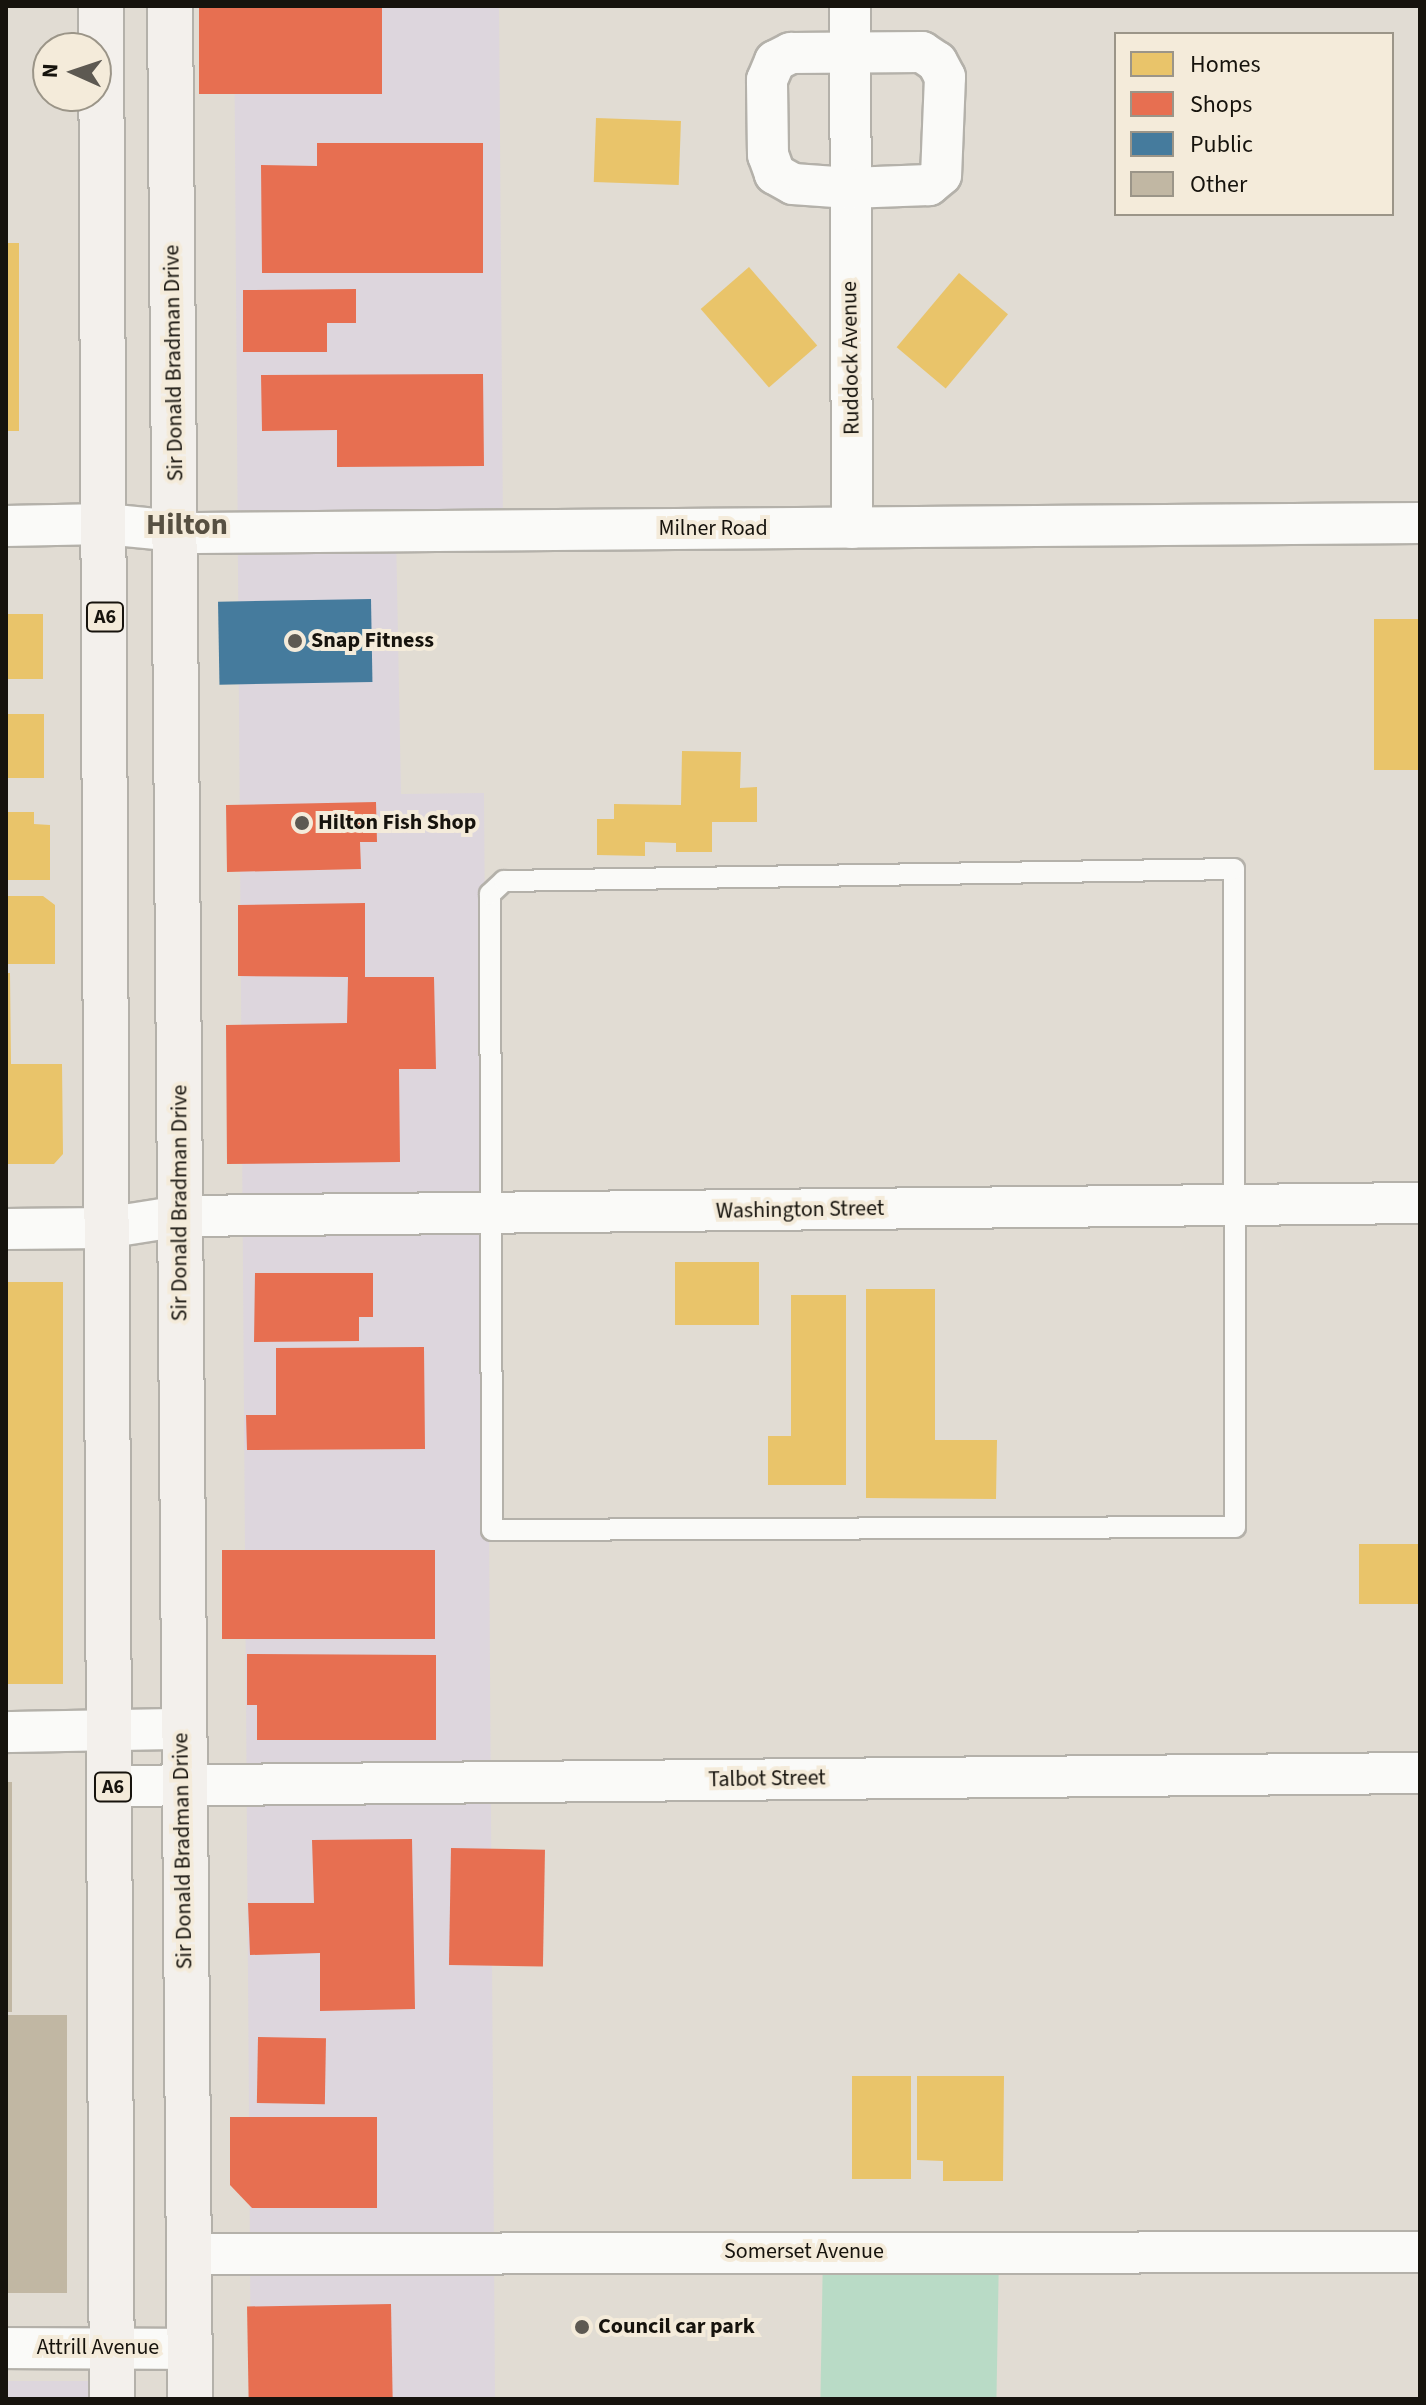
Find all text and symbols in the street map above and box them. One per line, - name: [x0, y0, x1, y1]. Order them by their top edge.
- north arrow: [32, 32, 112, 112]
- legend: [1114, 32, 1394, 216]
- text: Homes: [1190, 47, 1261, 82]
- text: N: [34, 63, 66, 79]
- text: Shops: [1190, 87, 1252, 122]
- text: Public: [1190, 127, 1253, 162]
- text: Other: [1190, 167, 1247, 202]
- street label: Sir Donald Bradman Drive: [159, 244, 189, 482]
- street label: Ruddock Avenue: [836, 281, 866, 435]
- district label: Hilton: [146, 507, 228, 543]
- street label: Milner Road: [658, 516, 768, 542]
- road number: A6: [85, 601, 125, 633]
- place label: Snap Fitness: [311, 628, 434, 654]
- marker: Snap Fitness: [286, 632, 304, 650]
- place label: Hilton Fish Shop: [318, 810, 476, 836]
- marker: Hilton Fish Shop: [293, 814, 311, 832]
- street label: Sir Donald Bradman Drive: [167, 1085, 193, 1321]
- street label: Washington Street: [716, 1195, 884, 1225]
- street label: Sir Donald Bradman Drive: [168, 1732, 198, 1970]
- street label: Talbot Street: [708, 1765, 826, 1793]
- road number: A6: [93, 1771, 133, 1803]
- street label: Somerset Avenue: [724, 2239, 884, 2265]
- place label: Council car park: [598, 2314, 755, 2340]
- marker: Council car park: [573, 2318, 591, 2336]
- street label: Attrill Avenue: [37, 2335, 159, 2361]

